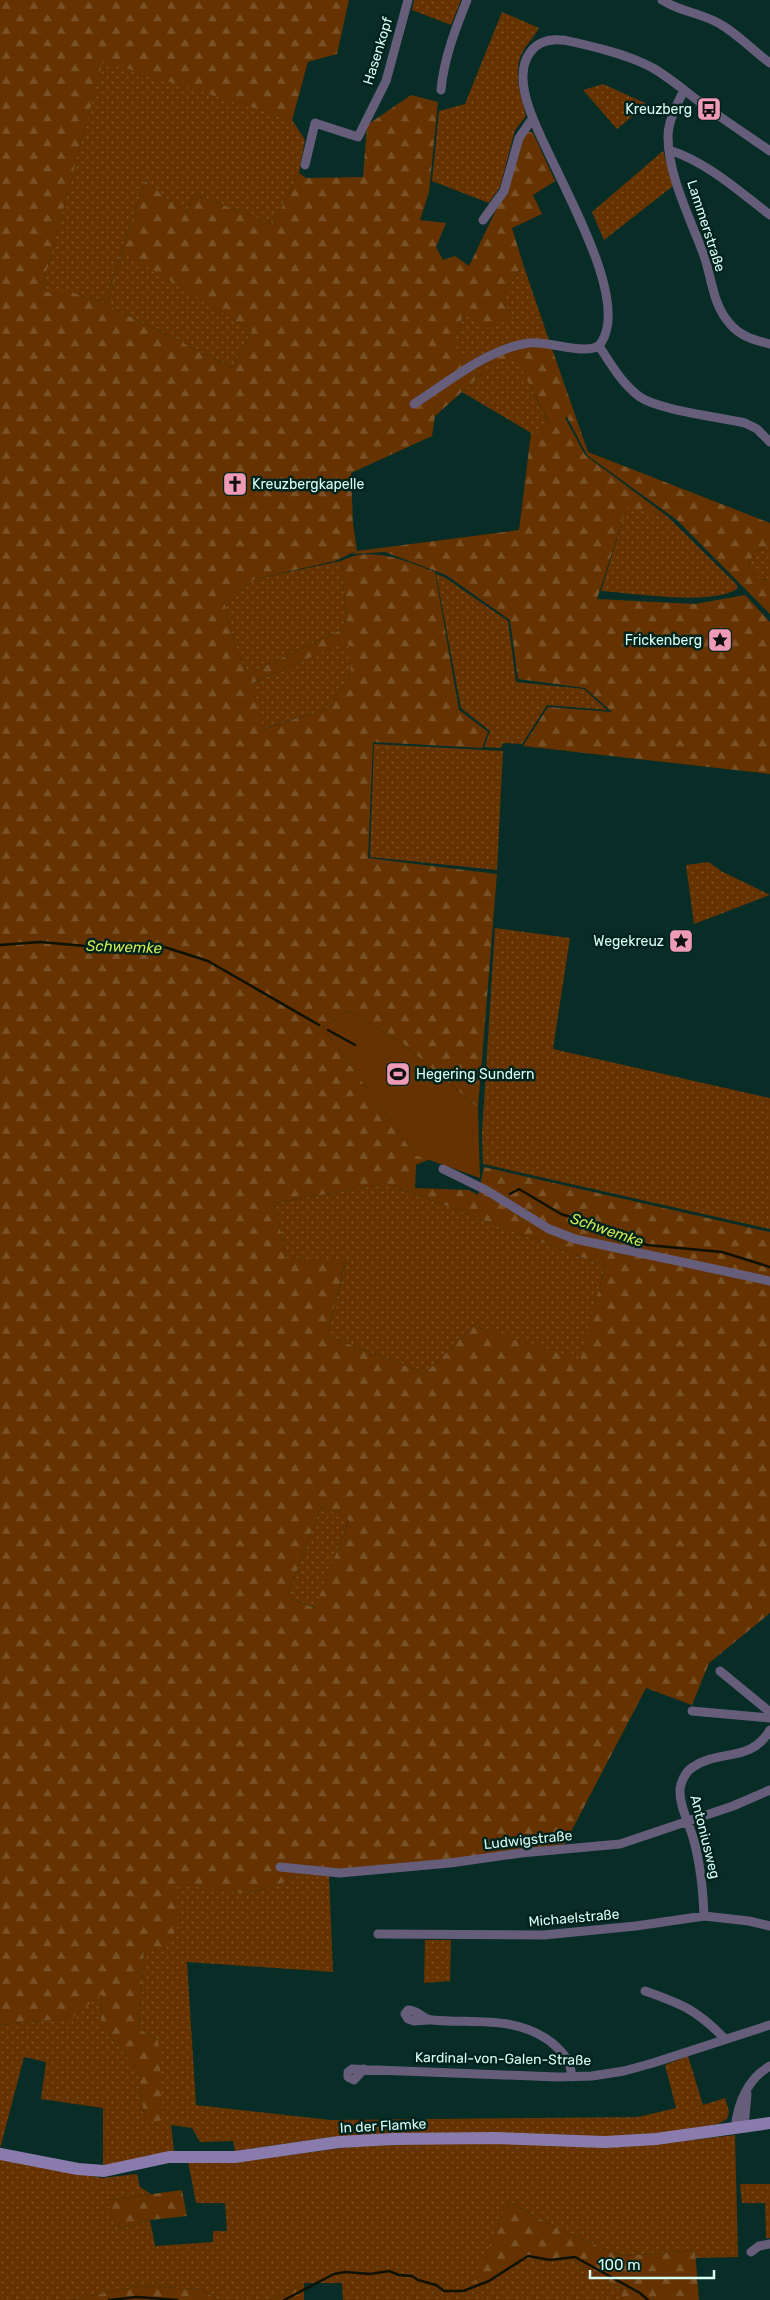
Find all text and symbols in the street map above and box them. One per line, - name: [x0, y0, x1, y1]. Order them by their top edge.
- street label: Hasenkopf: [360, 15, 397, 87]
- bus stop icon: Kreuzberg: [696, 96, 722, 122]
- place label: Kreuzberg: [625, 101, 692, 118]
- street label: Lammerstraße: [683, 178, 729, 274]
- church icon: Kreuzbergkapelle: [222, 471, 248, 497]
- place label: Kreuzbergkapelle: [252, 476, 364, 493]
- place icon: Frickenberg: [707, 627, 733, 653]
- place label: Frickenberg: [625, 632, 702, 649]
- place icon: Wegekreuz: [668, 928, 694, 954]
- place label: Wegekreuz: [593, 933, 664, 950]
- water label: Schwemke: [86, 937, 163, 957]
- sports icon: Hegering Sundern: [385, 1061, 411, 1087]
- place label: Hegering Sundern: [416, 1066, 535, 1083]
- water label: Schwemke: [568, 1209, 646, 1251]
- street label: Antoniusweg: [686, 1793, 724, 1881]
- street label: Ludwigstraße: [483, 1827, 573, 1853]
- street label: Michaelstraße: [528, 1906, 620, 1930]
- street label: Kardinal-von-Galen-Straße: [415, 2049, 592, 2069]
- street label: In der Flamke: [339, 2115, 427, 2137]
- scale bar: [590, 2248, 714, 2280]
- text: 100 m: [598, 2256, 640, 2274]

